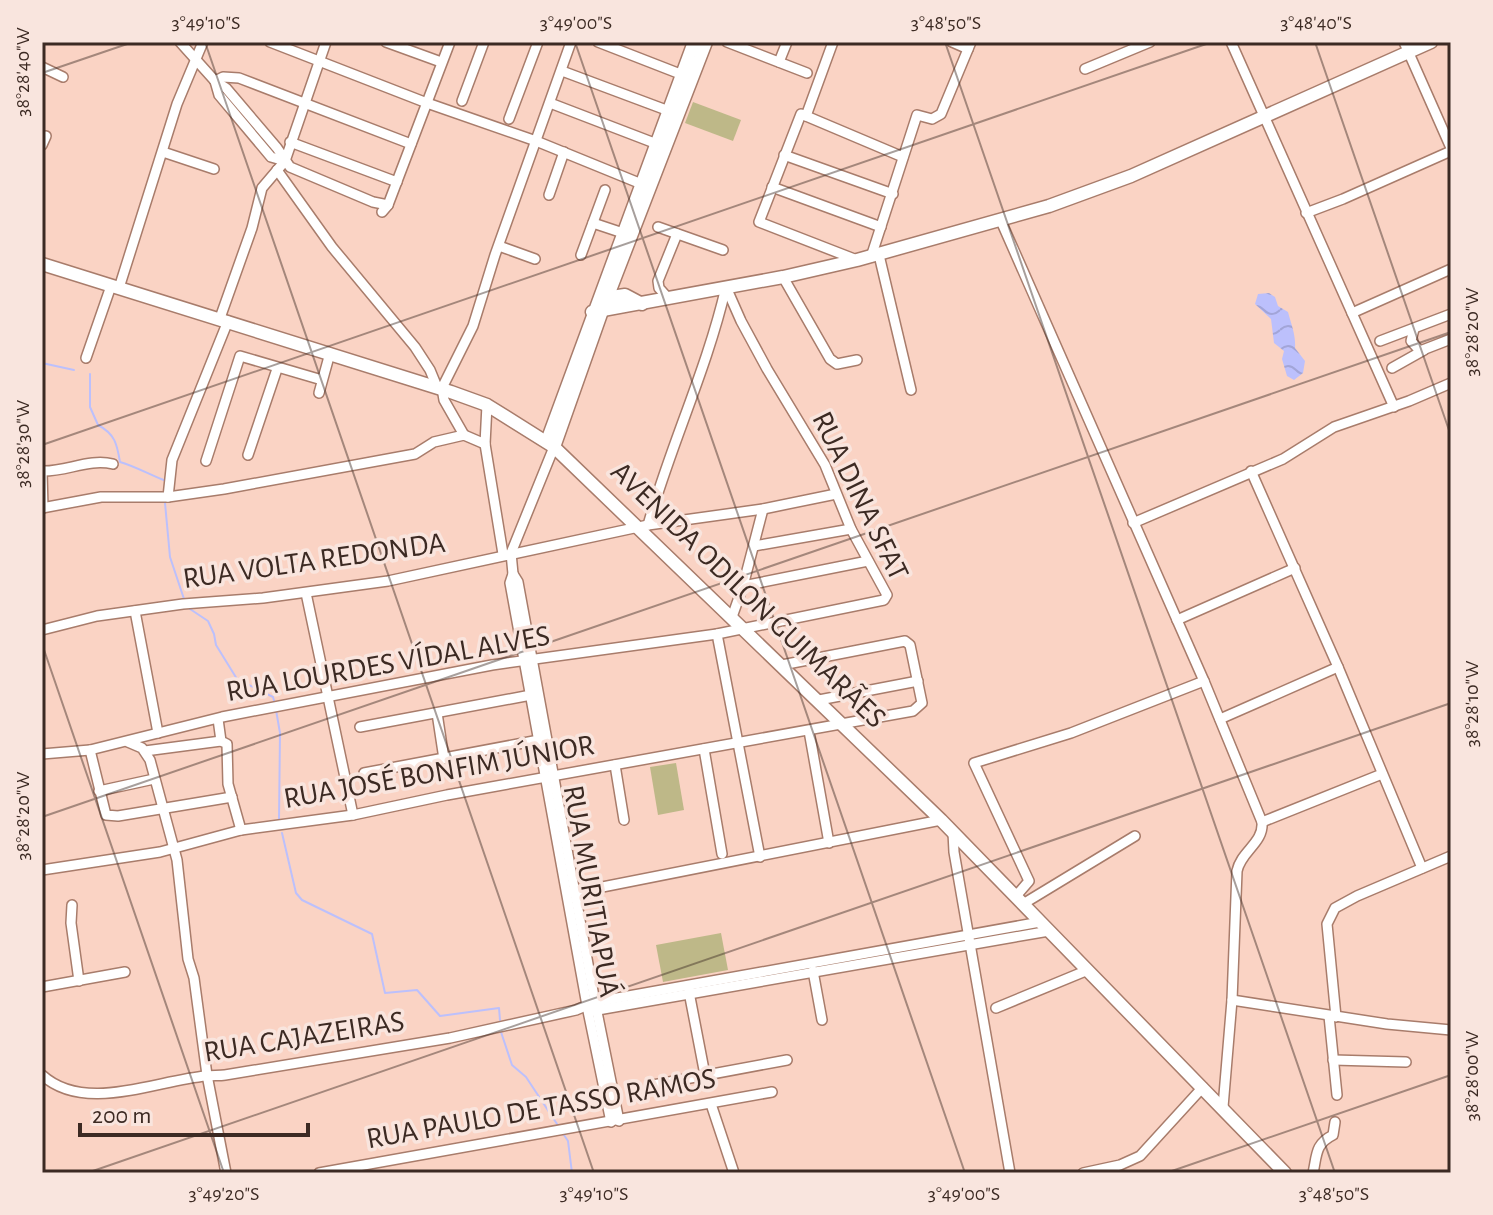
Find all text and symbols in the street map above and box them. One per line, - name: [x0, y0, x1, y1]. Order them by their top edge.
- text: 3°49'10"S: [172, 13, 240, 33]
- text: 3°49'00"S: [540, 13, 612, 33]
- text: 3°48'50"S: [911, 13, 981, 33]
- text: 3°48'40"S: [1280, 13, 1352, 33]
- text: 38°28'40"W: [13, 27, 33, 117]
- text: 38°28'20"W: [1462, 287, 1482, 376]
- text: 38°28'30"W: [13, 400, 33, 488]
- street label: RUA DINA SFAT: [806, 407, 914, 585]
- street label: AVENIDA ODILON GUIMARÃES: [605, 455, 892, 734]
- street label: RUA VOLTA REDONDA: [181, 528, 447, 594]
- street label: RUA LOURDES VÍDAL ALVES: [224, 619, 552, 707]
- text: 38°28'10"W: [1462, 661, 1482, 747]
- street label: RUA JOSÉ BONFIM JÚNIOR: [281, 728, 597, 814]
- text: 38°28'20"W: [13, 771, 33, 860]
- street label: RUA MURITIAPUÁ: [558, 782, 626, 999]
- street label: RUA CAJAZEIRAS: [202, 1006, 406, 1068]
- text: 38°28'00"W: [1462, 1031, 1482, 1121]
- street label: RUA PAULO DE TASSO RAMOS: [364, 1063, 718, 1155]
- scale bar: [80, 1087, 308, 1137]
- text: 200 m: [92, 1104, 151, 1128]
- text: 3°49'20"S: [188, 1184, 260, 1204]
- text: 3°49'10"S: [560, 1184, 628, 1204]
- text: 3°49'00"S: [928, 1184, 1000, 1204]
- text: 3°48'50"S: [1299, 1184, 1369, 1204]

